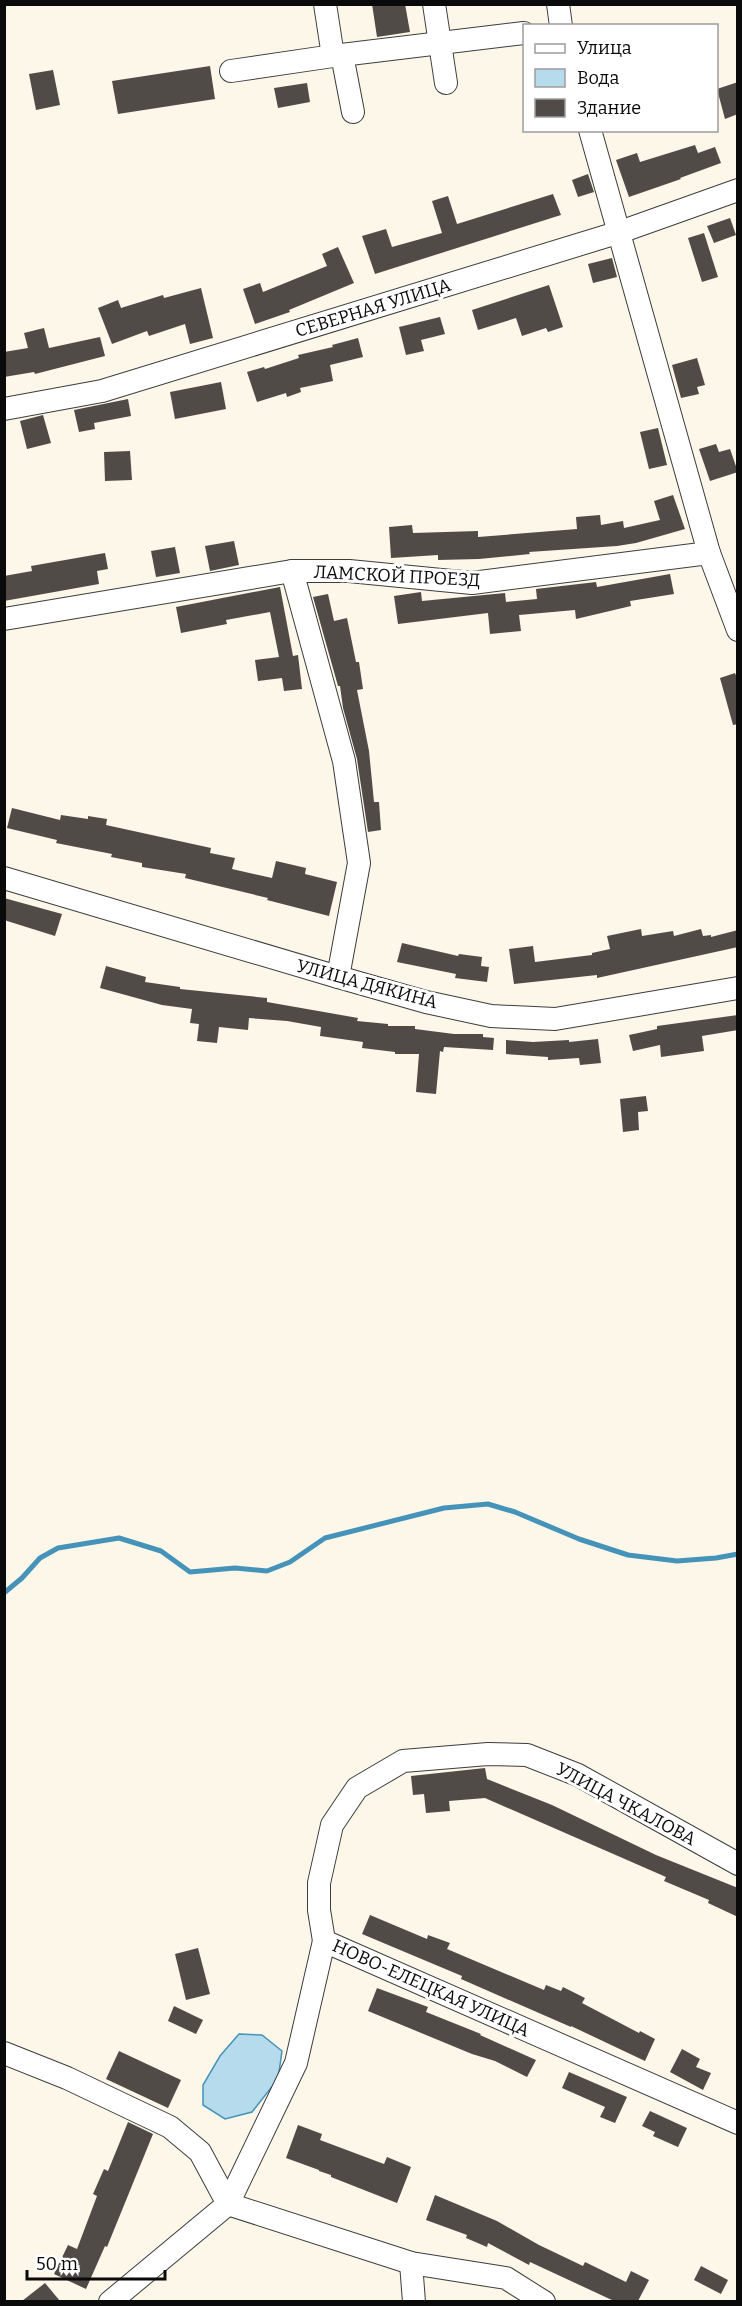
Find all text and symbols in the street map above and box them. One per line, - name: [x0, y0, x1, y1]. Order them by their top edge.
- legend: [523, 24, 718, 132]
- text: Улица: [577, 37, 632, 59]
- text: Вода: [577, 67, 619, 89]
- text: Здание: [577, 97, 641, 119]
- street label: СЕВЕРНАЯ УЛИЦА: [293, 274, 454, 342]
- street label: ЛАМСКОЙ ПРОЕЗД: [313, 561, 481, 591]
- street label: УЛИЦА ДЯКИНА: [294, 955, 440, 1013]
- street label: УЛИЦА ЧКАЛОВА: [552, 1758, 700, 1850]
- street label: НОВО-ЕЛЕЦКАЯ УЛИЦА: [329, 1934, 533, 2042]
- scale bar: [27, 2243, 165, 2281]
- text: 50 m: [36, 2253, 78, 2275]

